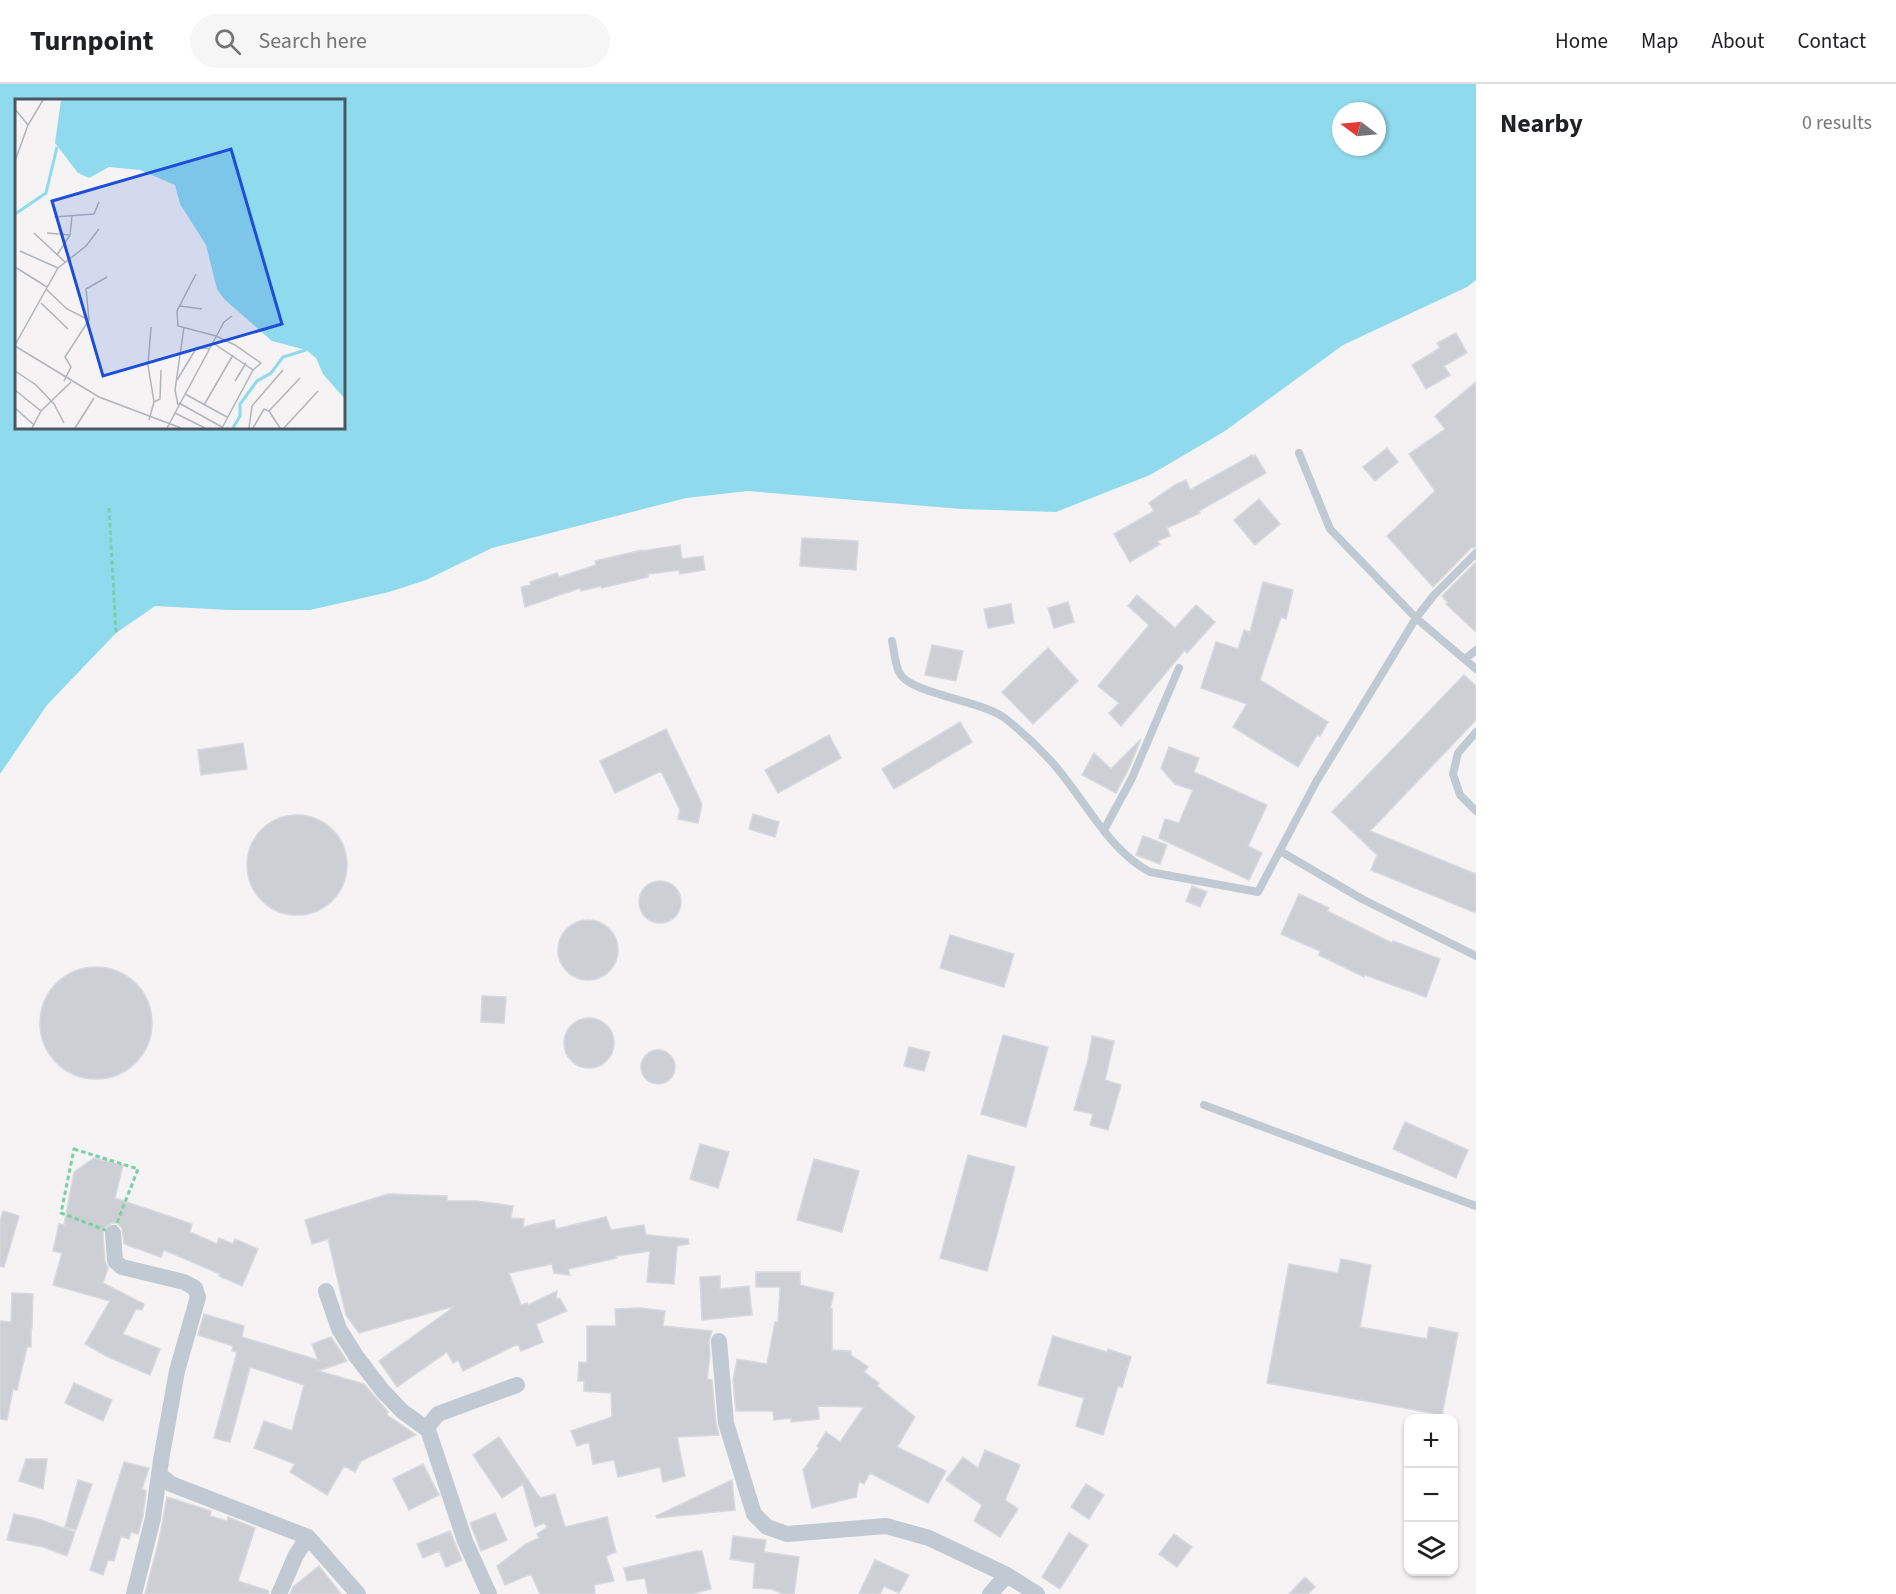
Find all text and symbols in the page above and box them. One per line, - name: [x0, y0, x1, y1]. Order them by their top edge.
- search box: [190, 14, 610, 68]
- text: Turnpoint: [30, 21, 154, 61]
- icon: search: [211, 25, 244, 58]
- text: Search here: [259, 25, 367, 57]
- text: Home: [1555, 26, 1608, 56]
- text: Map: [1641, 26, 1679, 56]
- text: About: [1712, 26, 1764, 56]
- text: Contact: [1797, 26, 1866, 56]
- inset map: [15, 99, 345, 429]
- north arrow: [1332, 102, 1386, 156]
- text: Nearby: [1500, 105, 1583, 142]
- text: 0 results: [1802, 109, 1872, 137]
- map controls: [1404, 1414, 1458, 1576]
- button: +: [1404, 1414, 1458, 1468]
- button: −: [1404, 1468, 1458, 1522]
- button: layers: [1404, 1522, 1458, 1576]

